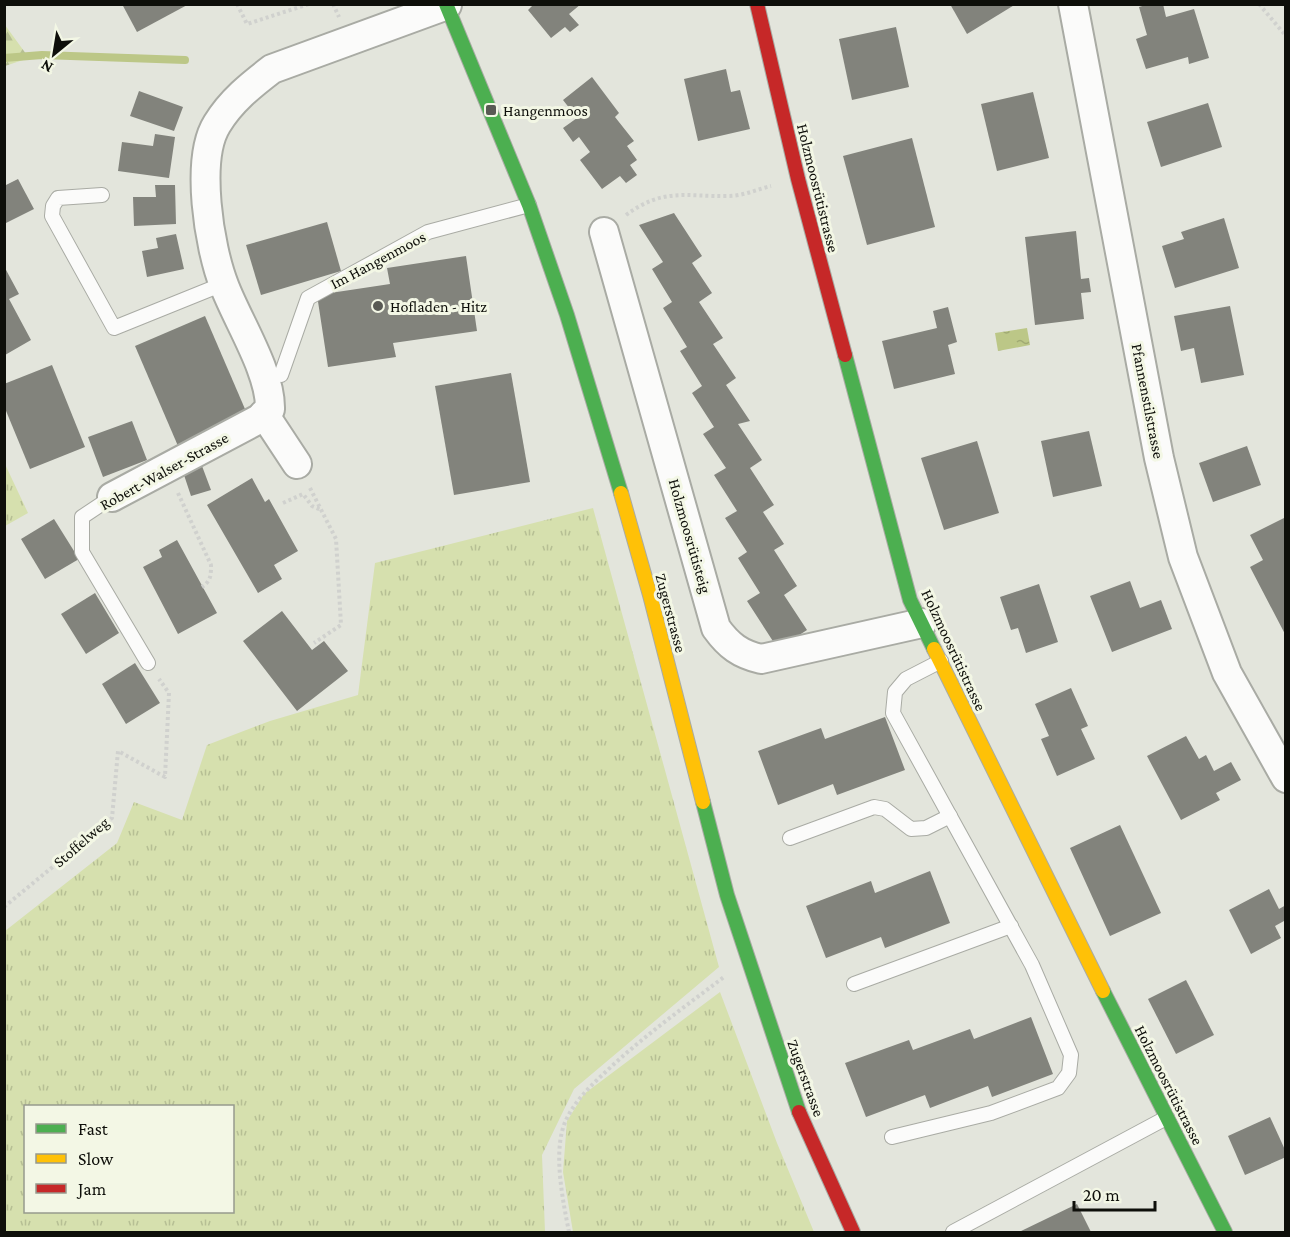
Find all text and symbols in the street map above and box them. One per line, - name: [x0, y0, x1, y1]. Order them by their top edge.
- north arrow: [24, 24, 84, 84]
- text: N: [38, 56, 56, 77]
- place label: Hangenmoos: [503, 102, 588, 120]
- marker: Hangenmoos: [484, 103, 498, 117]
- street label: Holzmoosrütistrasse: [794, 122, 842, 254]
- street label: Im Hangenmoos: [327, 228, 429, 293]
- place label: Hofladen - Hitz: [390, 298, 487, 315]
- marker: Hofladen - Hitz: [371, 299, 385, 313]
- street label: Pfannenstilstrasse: [1129, 342, 1167, 460]
- street label: Robert-Walser-Strasse: [97, 429, 231, 513]
- street label: Holzmoosrütisteig: [665, 477, 715, 596]
- street label: Zugerstrasse: [651, 572, 690, 655]
- street label: Holzmoosrütistrasse: [918, 587, 990, 713]
- street label: Stoffelweg: [50, 813, 113, 871]
- street label: Holzmoosrütistrasse: [1131, 1022, 1207, 1148]
- street label: Zugerstrasse: [783, 1037, 828, 1119]
- legend: [24, 1105, 234, 1213]
- text: Fast: [78, 1119, 109, 1139]
- text: Slow: [78, 1149, 114, 1169]
- scale bar: [1074, 1174, 1155, 1212]
- text: Jam: [76, 1179, 107, 1199]
- text: 20 m: [1083, 1185, 1120, 1205]

